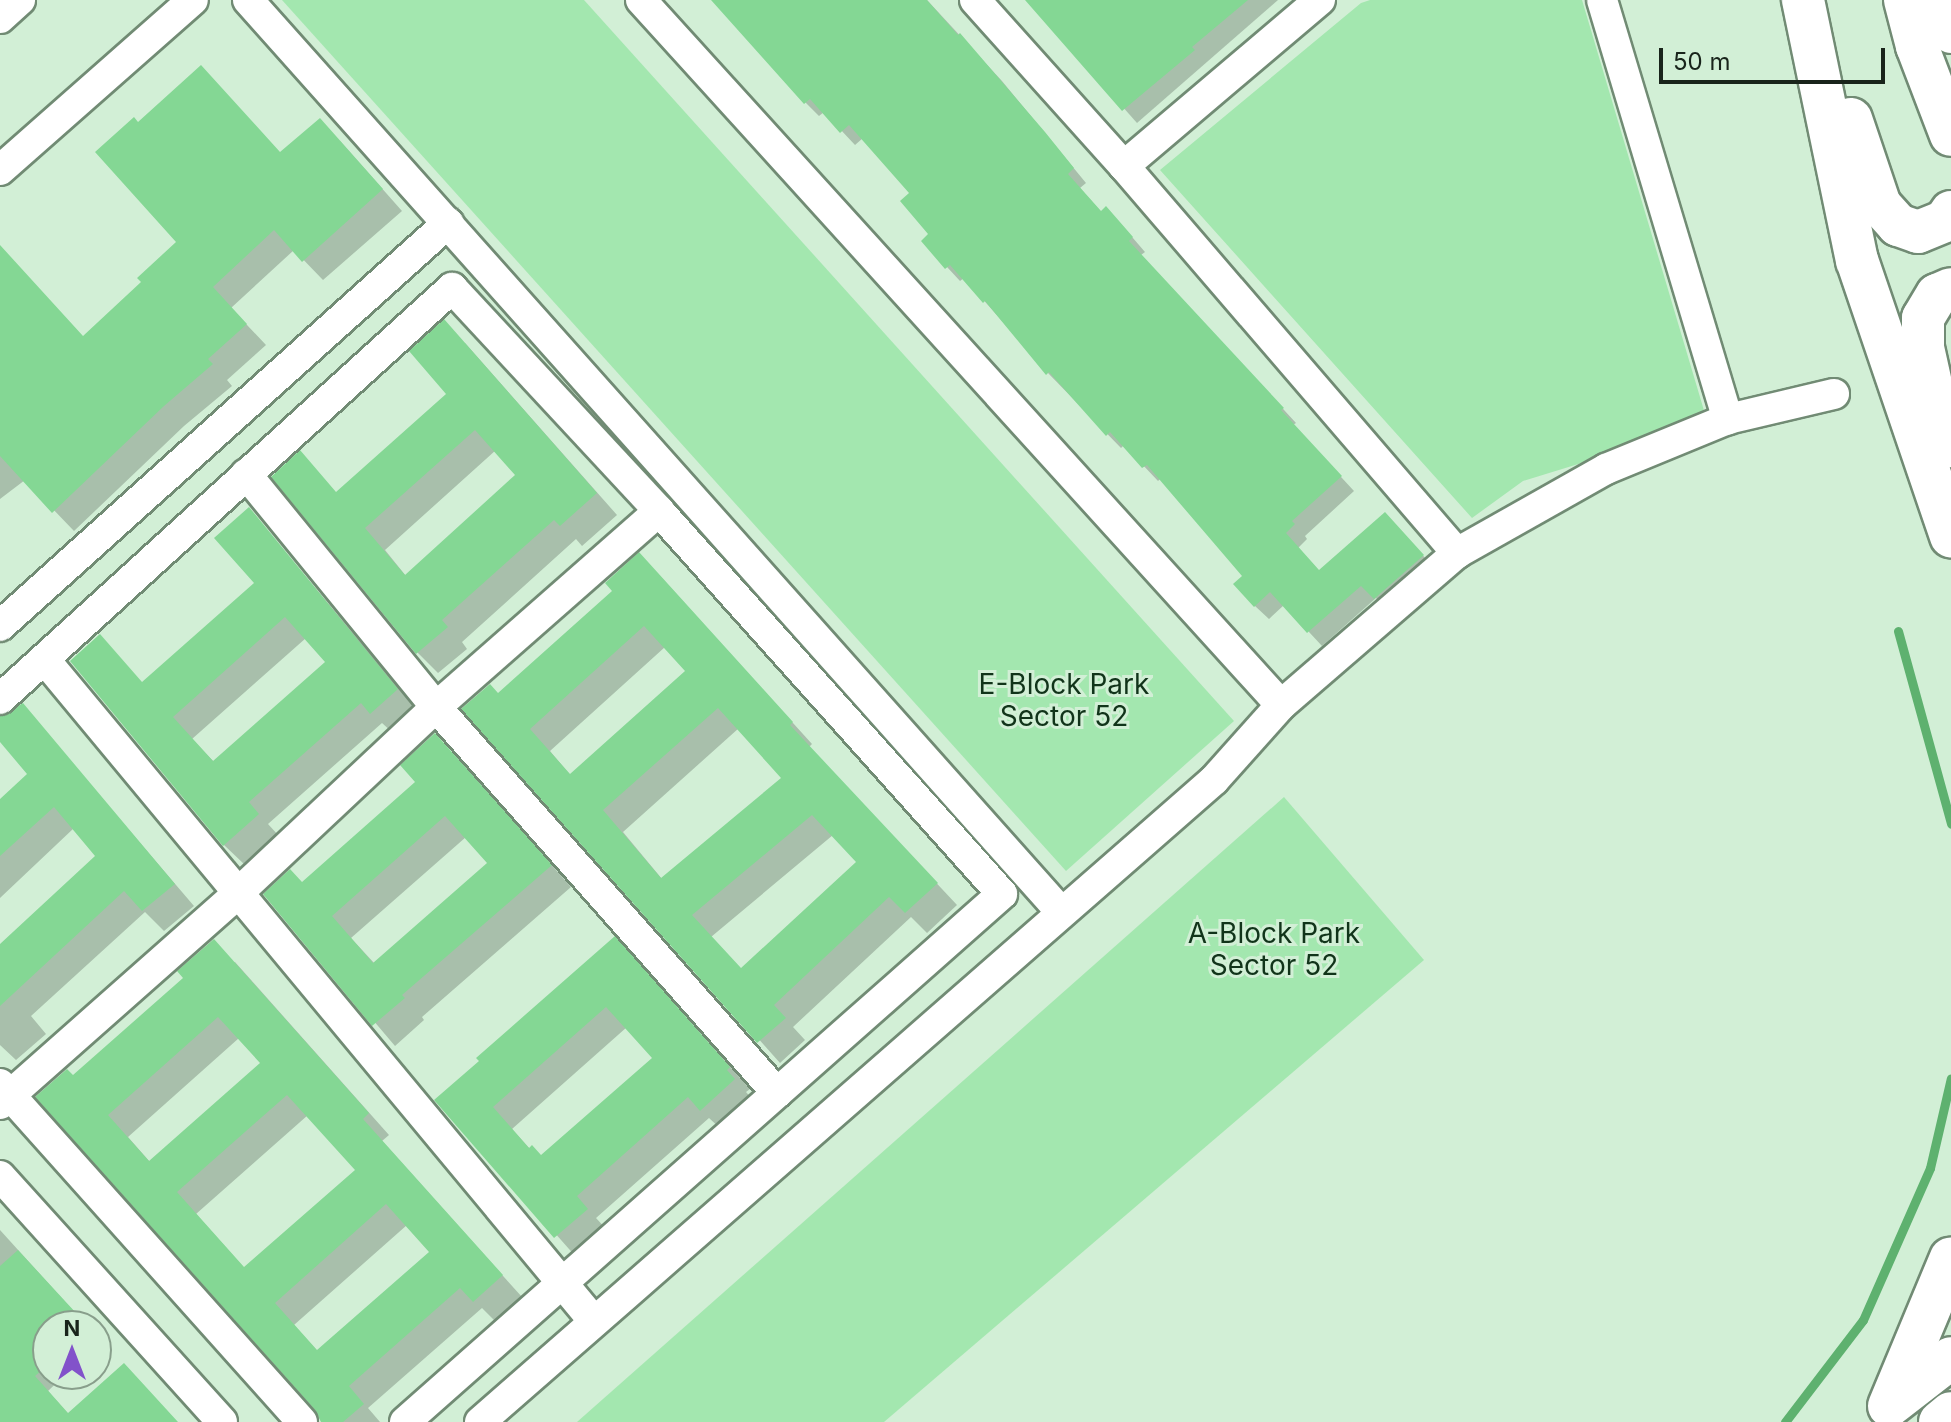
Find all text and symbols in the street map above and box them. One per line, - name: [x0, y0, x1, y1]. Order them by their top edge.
- scale bar: [1663, 32, 1889, 82]
- text: 50 m: [1673, 47, 1731, 76]
- park label: E-Block Park Sector 52: [979, 667, 1149, 733]
- park label: A-Block Park Sector 52: [1188, 916, 1360, 982]
- north arrow: [32, 1310, 112, 1390]
- text: N: [64, 1315, 80, 1341]

